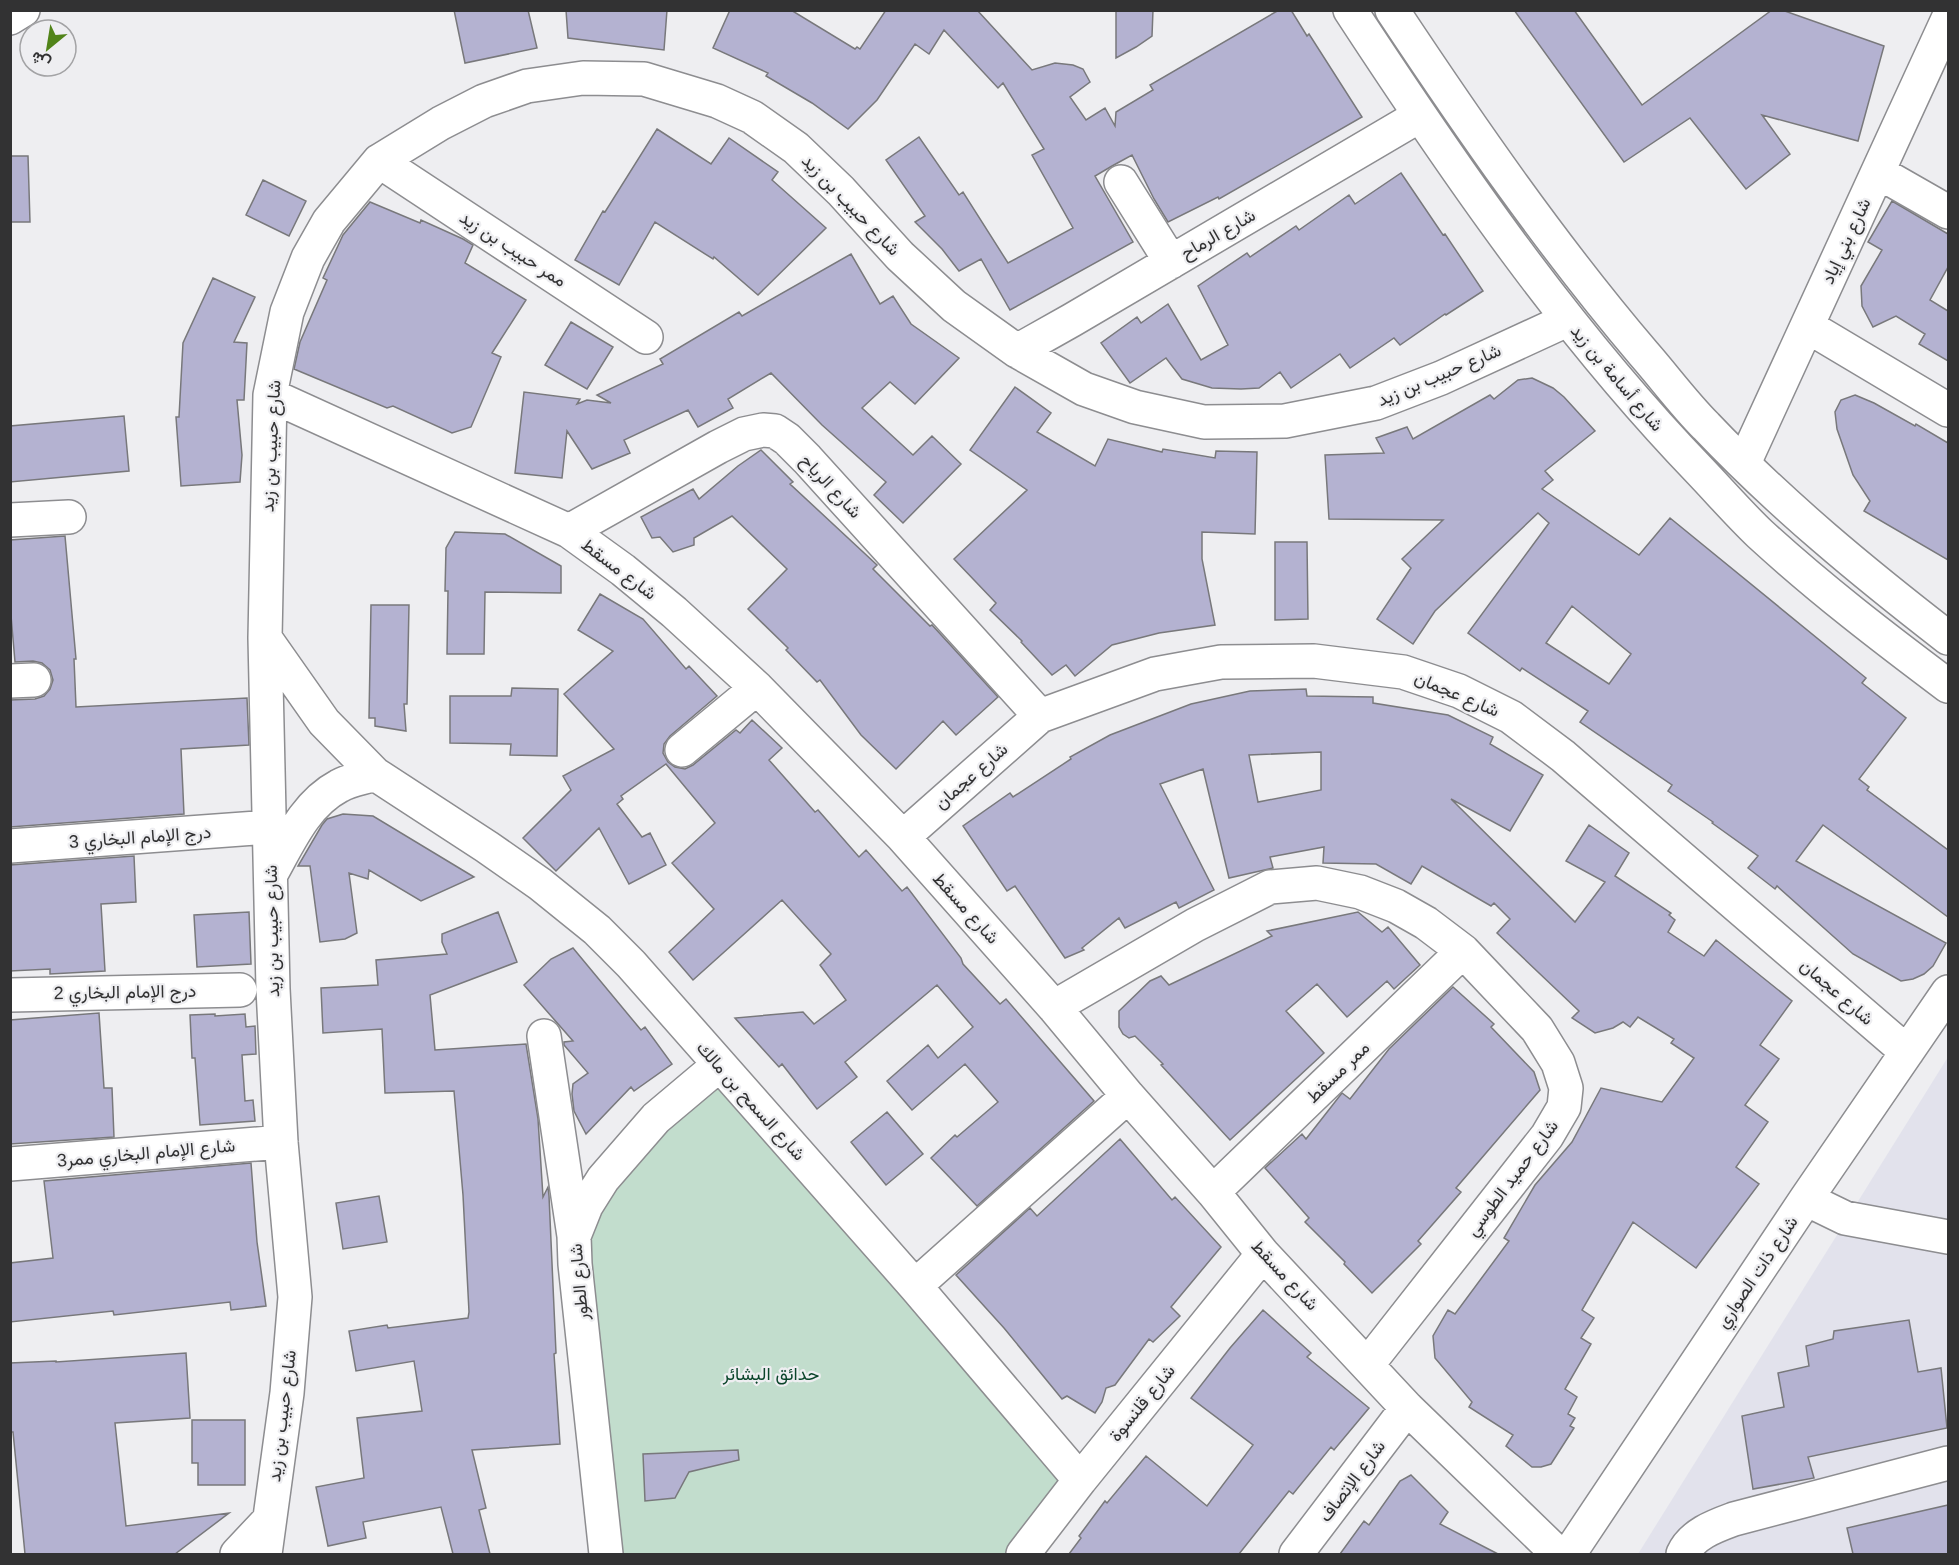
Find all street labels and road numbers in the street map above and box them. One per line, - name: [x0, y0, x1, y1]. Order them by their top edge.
- street label: شارع حبيب بن زيد: [796, 150, 904, 261]
- street label: شارع بني إياد: [1817, 195, 1879, 289]
- street label: شارع الرماح: [1177, 205, 1260, 265]
- street label: ممر حبيب بن زيد: [455, 207, 570, 292]
- street label: شارع أسامة بن زيد: [1565, 321, 1667, 437]
- street label: شارع حبيب بن زيد: [1374, 340, 1505, 412]
- street label: شارع حبيب بن زيد: [258, 379, 286, 513]
- street label: شارع الرياح: [795, 450, 866, 523]
- street label: شارع مسقط: [576, 534, 660, 605]
- street label: شارع عجمان: [1411, 667, 1502, 723]
- street label: شارع عجمان: [930, 739, 1013, 815]
- street label: درج الإمام البخاري 3: [68, 822, 212, 857]
- street label: شارع حبيب بن زيد: [261, 865, 285, 997]
- street label: شارع مسقط: [927, 868, 1003, 949]
- street label: شارع عجمان: [1795, 955, 1878, 1031]
- street label: درج الإمام البخاري 2: [53, 981, 197, 1008]
- street label: ممر مسقط: [1303, 1037, 1374, 1107]
- street label: شارع السمح بن مالك: [691, 1038, 809, 1166]
- street label: شارع حميد الطوسي: [1462, 1116, 1566, 1243]
- street label: شارع الإمام البخاري ممر3: [56, 1135, 236, 1176]
- street label: شارع ذات الصواري: [1712, 1212, 1806, 1335]
- street label: شارع مسقط: [1246, 1236, 1323, 1316]
- street label: شارع الطور: [566, 1243, 594, 1322]
- street label: شارع حبيب بن زيد: [264, 1349, 302, 1483]
- street label: شارع قلنسوة: [1105, 1361, 1181, 1447]
- street label: شارع الإتصاف: [1315, 1436, 1391, 1527]

